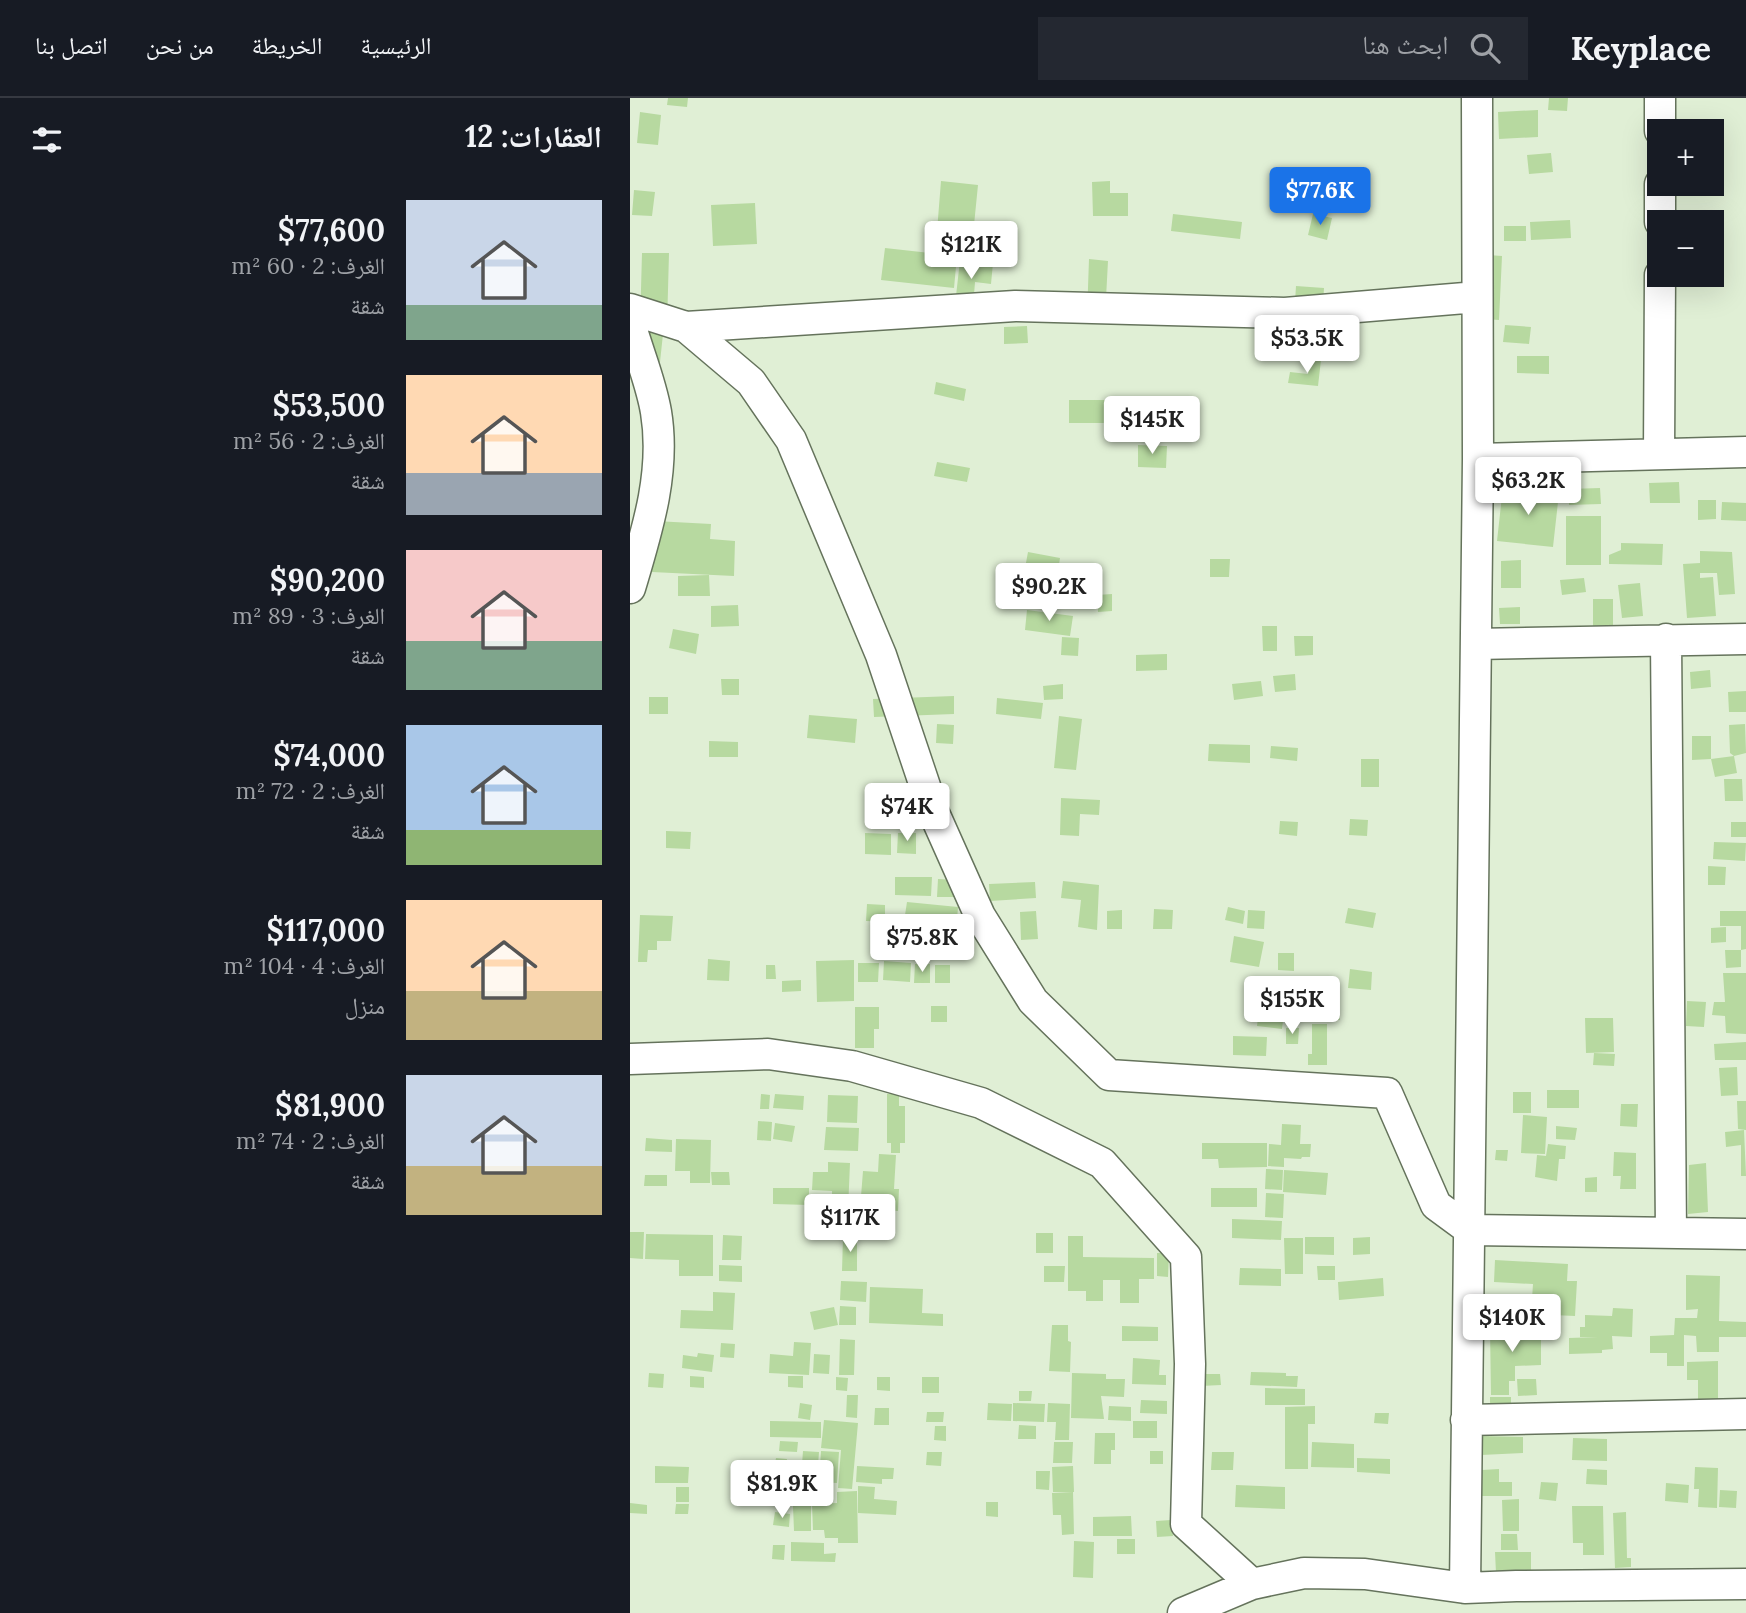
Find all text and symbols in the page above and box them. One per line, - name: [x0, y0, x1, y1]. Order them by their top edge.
- search box: [1038, 17, 1528, 80]
- text: Keyplace: [1570, 27, 1711, 69]
- text: ابحث هنا: [1362, 28, 1448, 61]
- icon: search: [1466, 29, 1504, 67]
- text: اتصل بنا: [35, 30, 108, 61]
- text: من نحن: [146, 30, 214, 61]
- text: الخريطة: [252, 30, 322, 61]
- text: الرئيسية: [360, 30, 432, 61]
- text: العقارات: 12: [465, 117, 602, 155]
- map controls: [1647, 119, 1724, 287]
- button: +: [1647, 119, 1724, 196]
- icon: filters: [28, 121, 66, 159]
- pin: $77.6K: [1263, 167, 1377, 227]
- text: $77.6K: [1286, 175, 1354, 204]
- button: −: [1647, 210, 1724, 287]
- text: $77,600: [278, 211, 385, 249]
- pin: $121K: [922, 222, 1020, 281]
- icon: home: [462, 228, 546, 312]
- text: $121K: [941, 229, 1001, 258]
- text: الغرف: 2 · 60 m²: [231, 251, 385, 280]
- text: شقة: [351, 291, 385, 320]
- pin: $53.5K: [1250, 316, 1364, 375]
- text: $53.5K: [1271, 323, 1343, 352]
- text: $53,500: [273, 386, 385, 424]
- pin: $145K: [1103, 396, 1201, 456]
- icon: home: [462, 403, 546, 487]
- text: $145K: [1120, 404, 1184, 433]
- text: الغرف: 2 · 56 m²: [233, 426, 385, 455]
- pin: $63.2K: [1471, 458, 1585, 517]
- text: $63.2K: [1491, 465, 1565, 494]
- text: شقة: [351, 466, 385, 495]
- text: $90,200: [270, 561, 385, 599]
- pin: $90.2K: [992, 564, 1106, 623]
- text: $90.2K: [1011, 571, 1087, 600]
- icon: home: [462, 578, 546, 662]
- text: الغرف: 3 · 89 m²: [232, 601, 385, 630]
- text: شقة: [351, 641, 385, 670]
- text: $74,000: [273, 736, 385, 774]
- icon: home: [462, 753, 546, 837]
- text: الغرف: 2 · 72 m²: [236, 776, 385, 805]
- pin: $74K: [866, 784, 948, 843]
- text: $74K: [881, 791, 933, 820]
- text: شقة: [351, 816, 385, 845]
- text: $117,000: [267, 911, 385, 949]
- pin: $75.8K: [865, 914, 979, 974]
- text: $75.8K: [886, 922, 958, 951]
- icon: home: [462, 928, 546, 1012]
- text: الغرف: 4 · 104 m²: [224, 951, 385, 980]
- pin: $155K: [1243, 976, 1341, 1036]
- text: $155K: [1260, 984, 1324, 1013]
- text: منزل: [345, 991, 385, 1020]
- text: $81,900: [275, 1086, 385, 1124]
- icon: home: [462, 1103, 546, 1187]
- text: الغرف: 2 · 74 m²: [236, 1126, 385, 1155]
- text: شقة: [351, 1166, 385, 1195]
- pin: $117K: [801, 1194, 899, 1254]
- text: $117K: [820, 1202, 880, 1231]
- pin: $140K: [1463, 1294, 1561, 1354]
- text: $140K: [1479, 1302, 1545, 1331]
- pin: $81.9K: [725, 1460, 839, 1520]
- text: $81.9K: [746, 1468, 818, 1497]

